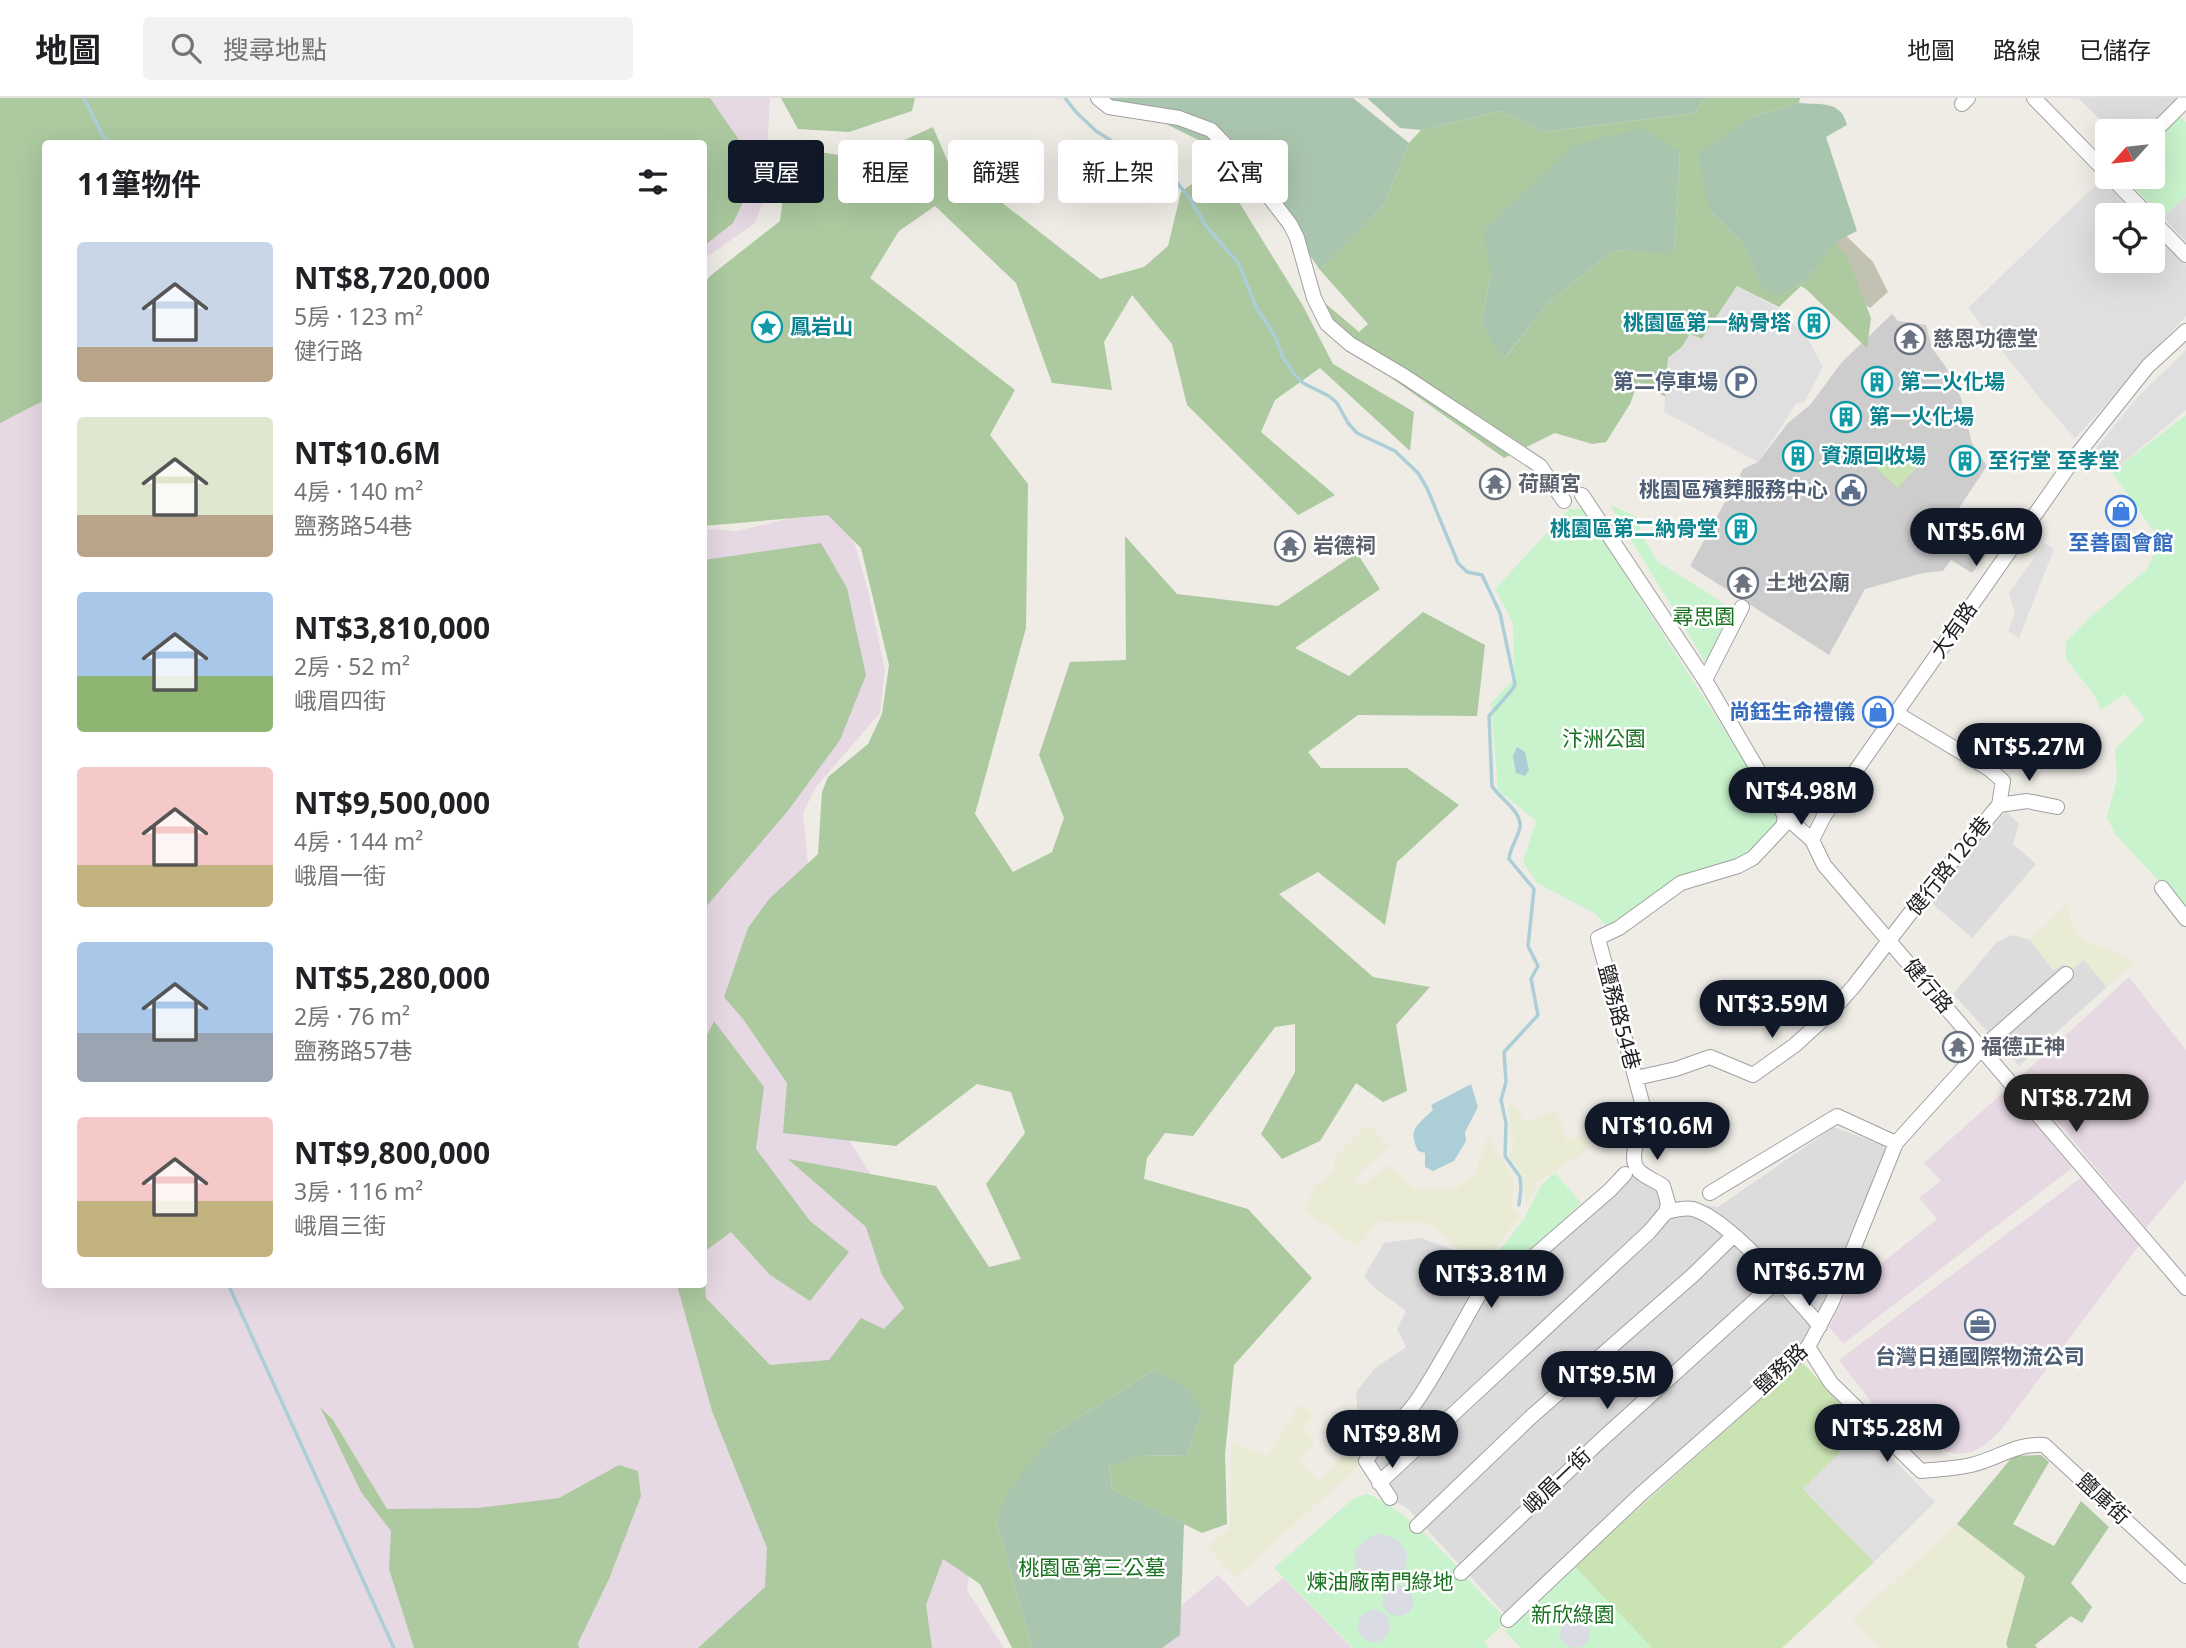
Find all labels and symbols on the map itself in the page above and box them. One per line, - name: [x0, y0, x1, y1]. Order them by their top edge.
- north arrow: [2095, 119, 2165, 189]
- building icon: 桃園區第一納骨塔: [1797, 306, 1831, 340]
- place label: 桃園區第一納骨塔: [1623, 308, 1791, 336]
- place icon: 鳳岩山: [750, 310, 784, 344]
- place label: 鳳岩山: [790, 312, 853, 340]
- temple icon: 慈恩功德堂: [1893, 322, 1927, 356]
- place label: 慈恩功德堂: [1933, 324, 2038, 352]
- parking icon: 第二停車場: [1724, 365, 1758, 399]
- building icon: 第二火化場: [1860, 365, 1894, 399]
- place label: 第二停車場: [1613, 367, 1718, 395]
- place label: 第二火化場: [1900, 367, 2005, 395]
- building icon: 第一火化場: [1829, 400, 1863, 434]
- place label: 第一火化場: [1869, 402, 1974, 430]
- building icon: 資源回收場: [1781, 439, 1815, 473]
- place label: 資源回收場: [1821, 441, 1926, 469]
- building icon: 至行堂 至孝堂: [1948, 444, 1982, 478]
- place label: 至行堂 至孝堂: [1988, 446, 2119, 474]
- temple icon: 荷顯宮: [1478, 467, 1512, 501]
- place label: 荷顯宮: [1518, 469, 1581, 497]
- public building icon: 桃園區殯葬服務中心: [1834, 473, 1868, 507]
- place label: 桃園區殯葬服務中心: [1639, 475, 1828, 503]
- shop icon: 至善園會館: [2104, 494, 2138, 528]
- pin: NT$5.6M: [1911, 508, 2041, 568]
- building icon: 桃園區第二納骨堂: [1724, 512, 1758, 546]
- place label: 桃園區第二納骨堂: [1550, 514, 1718, 542]
- place label: 至善園會館: [2069, 528, 2174, 556]
- temple icon: 岩德祠: [1273, 529, 1307, 563]
- place label: 岩德祠: [1313, 531, 1376, 559]
- temple icon: 土地公廟: [1726, 566, 1760, 600]
- place label: 土地公廟: [1766, 568, 1850, 596]
- street label: 大有路: [1924, 596, 1983, 663]
- park label: 尋思園: [1673, 602, 1736, 630]
- shop icon: 尚鈺生命禮儀: [1861, 695, 1895, 729]
- place label: 尚鈺生命禮儀: [1729, 697, 1855, 725]
- park label: 汴洲公園: [1562, 724, 1646, 752]
- pin: NT$5.27M: [1957, 724, 2101, 783]
- pin: NT$4.98M: [1729, 768, 1873, 827]
- street label: 健行路126巷: [1900, 810, 1997, 921]
- street label: 健行路: [1898, 952, 1960, 1018]
- street label: 鹽務路54巷: [1592, 961, 1647, 1073]
- pin: NT$3.59M: [1700, 981, 1844, 1040]
- temple icon: 福德正神: [1941, 1030, 1975, 1064]
- place label: 福德正神: [1981, 1032, 2065, 1060]
- pin: NT$8.72M: [2004, 1074, 2148, 1134]
- pin: NT$10.6M: [1585, 1102, 1729, 1162]
- pin: NT$6.57M: [1737, 1248, 1881, 1308]
- pin: NT$3.81M: [1419, 1250, 1563, 1310]
- office icon: 台灣日通國際物流公司: [1963, 1308, 1997, 1342]
- street label: 鹽務路: [1748, 1337, 1813, 1400]
- place label: 台灣日通國際物流公司: [1875, 1342, 2085, 1370]
- pin: NT$9.5M: [1542, 1352, 1672, 1411]
- pin: NT$5.28M: [1815, 1404, 1959, 1464]
- pin: NT$9.8M: [1327, 1410, 1457, 1470]
- street label: 峨眉一街: [1516, 1441, 1596, 1520]
- street label: 鹽庫街: [2071, 1467, 2136, 1530]
- park label: 桃園區第三公墓: [1019, 1553, 1166, 1581]
- park label: 煉油廠南門綠地: [1307, 1567, 1454, 1595]
- park label: 新欣綠園: [1531, 1600, 1615, 1628]

